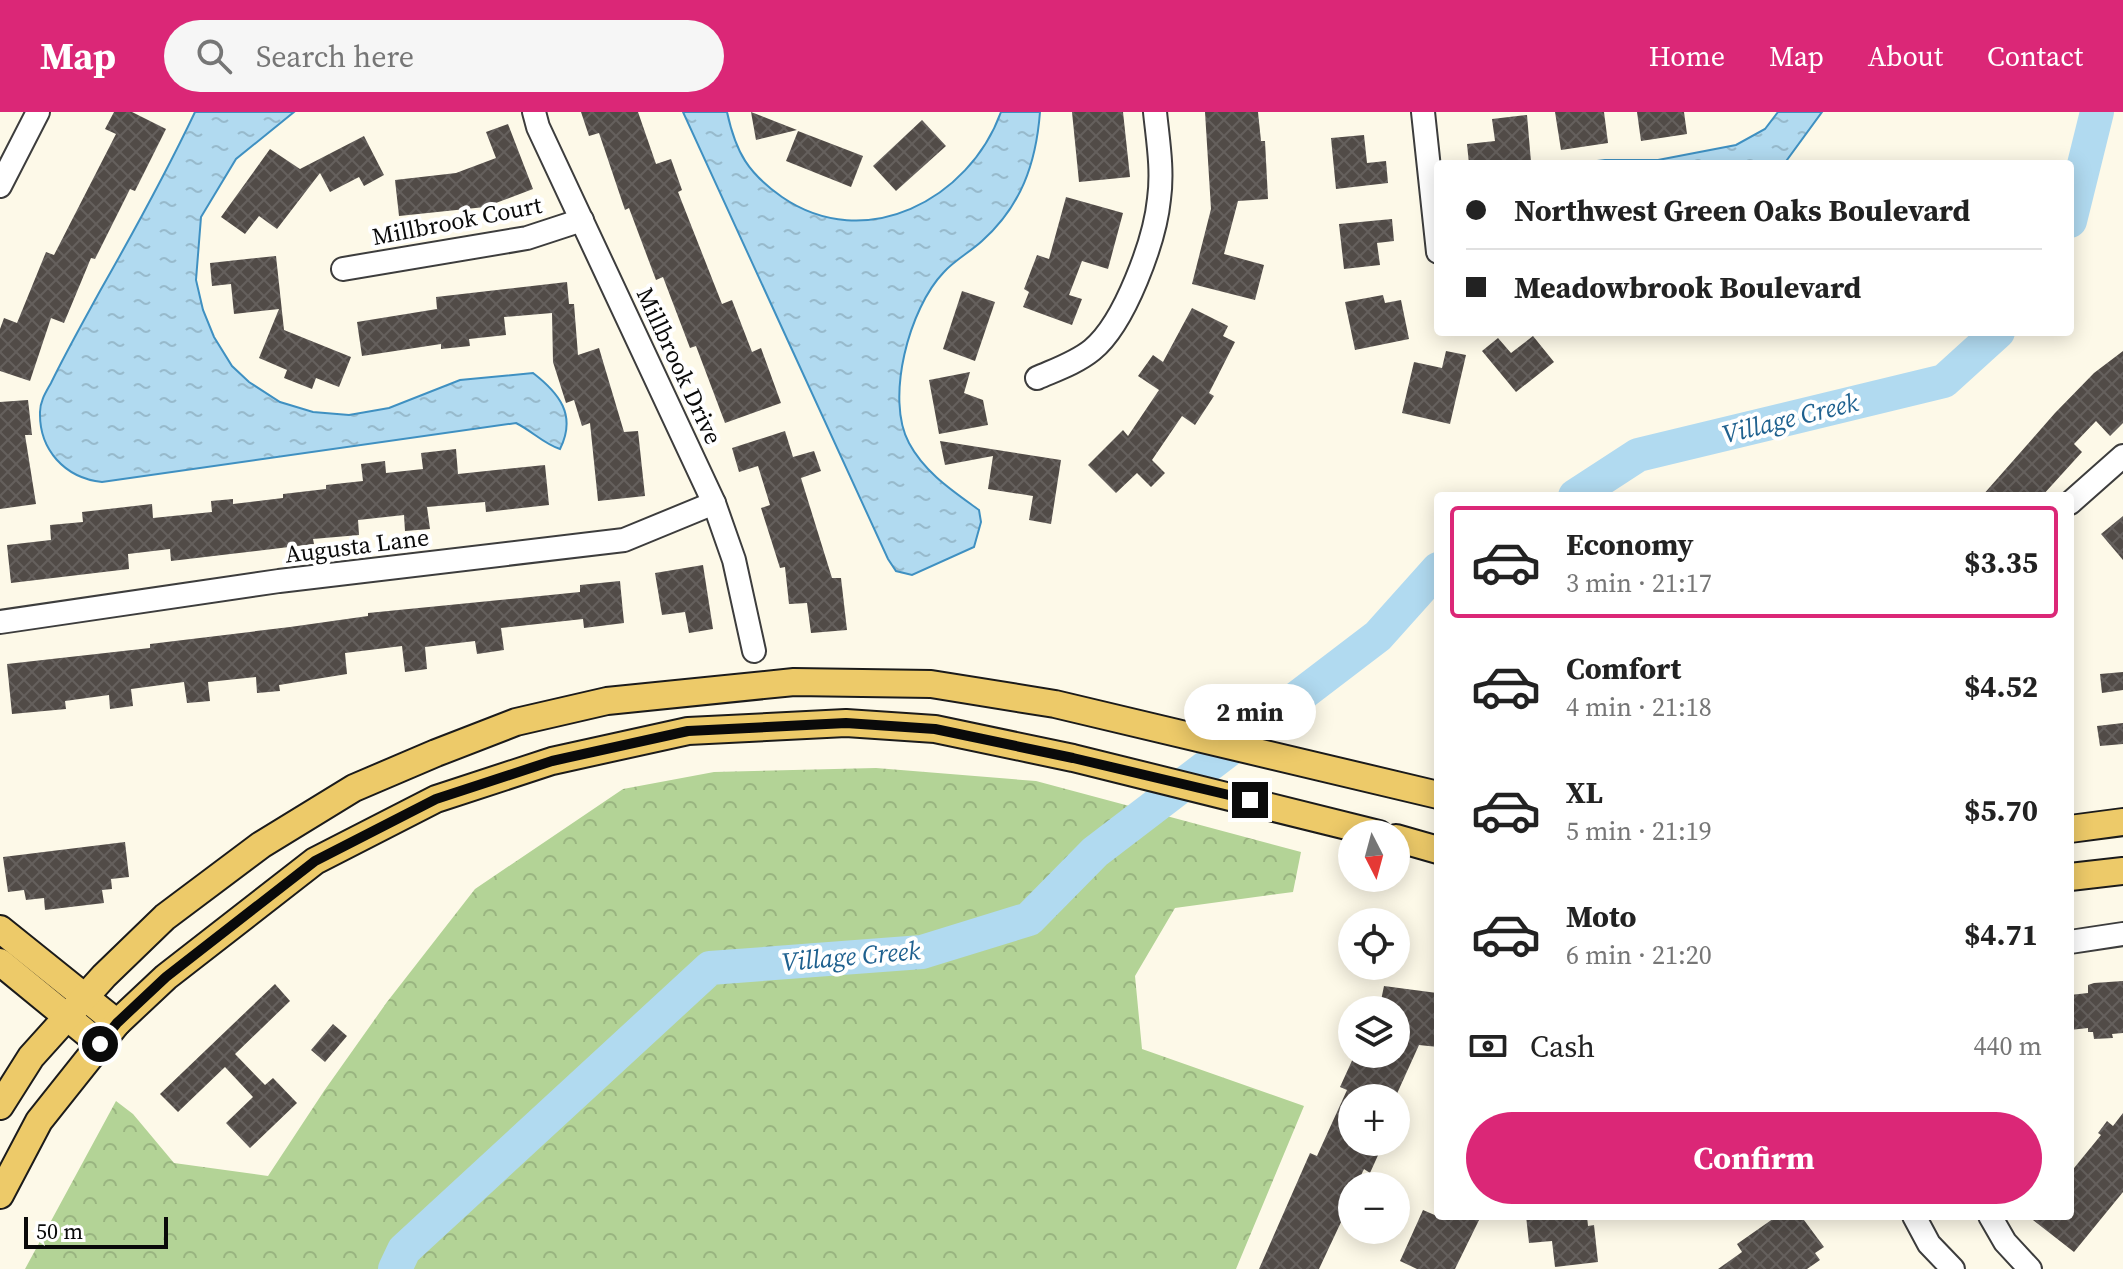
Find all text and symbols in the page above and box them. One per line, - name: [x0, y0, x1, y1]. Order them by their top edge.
- search box: [164, 20, 724, 92]
- text: Map: [40, 30, 116, 82]
- icon: search: [192, 34, 236, 78]
- text: Search here: [256, 36, 414, 77]
- text: Home: [1649, 37, 1725, 75]
- text: Map: [1769, 37, 1824, 75]
- text: About: [1868, 37, 1943, 75]
- text: Contact: [1987, 37, 2083, 75]
- street label: Millbrook Court: [369, 188, 545, 253]
- text: Northwest Green Oaks Boulevard: [1514, 190, 1970, 231]
- text: Meadowbrook Boulevard: [1514, 267, 1861, 308]
- street label: Millbrook Drive: [629, 282, 730, 450]
- water label: Village Creek: [1718, 384, 1862, 452]
- street label: Augusta Lane: [283, 520, 431, 571]
- text: Economy: [1566, 524, 1694, 565]
- icon: car: [1470, 526, 1542, 598]
- text: $3.35: [1964, 542, 2038, 583]
- text: 3 min · 21:17: [1566, 565, 1712, 601]
- text: Comfort: [1566, 648, 1681, 689]
- icon: car: [1470, 650, 1542, 722]
- text: $4.52: [1964, 666, 2038, 707]
- callout: 2 min: [1184, 684, 1316, 740]
- text: 4 min · 21:18: [1566, 689, 1712, 725]
- text: 2 min: [1216, 694, 1284, 730]
- text: XL: [1566, 772, 1603, 813]
- icon: car: [1470, 774, 1542, 846]
- route end: [1232, 782, 1268, 818]
- text: $5.70: [1964, 790, 2038, 831]
- text: 5 min · 21:19: [1566, 813, 1712, 849]
- north arrow: [1338, 820, 1410, 892]
- map controls: [1338, 820, 1410, 1244]
- text: Moto: [1566, 896, 1637, 937]
- icon: car: [1470, 898, 1542, 970]
- button: locate: [1338, 908, 1410, 980]
- text: $4.71: [1964, 914, 2038, 955]
- water label: Village Creek: [780, 932, 923, 980]
- text: 6 min · 21:20: [1566, 937, 1712, 973]
- button: layers: [1338, 996, 1410, 1068]
- icon: cash: [1466, 1024, 1510, 1068]
- route start: [82, 1026, 118, 1062]
- text: Cash: [1530, 1026, 1595, 1067]
- text: 440 m: [1974, 1028, 2042, 1064]
- button: +: [1338, 1084, 1410, 1156]
- button: Confirm: [1466, 1112, 2042, 1204]
- button: −: [1338, 1172, 1410, 1244]
- scale bar: [24, 1213, 168, 1249]
- text: 50 m: [36, 1216, 83, 1246]

